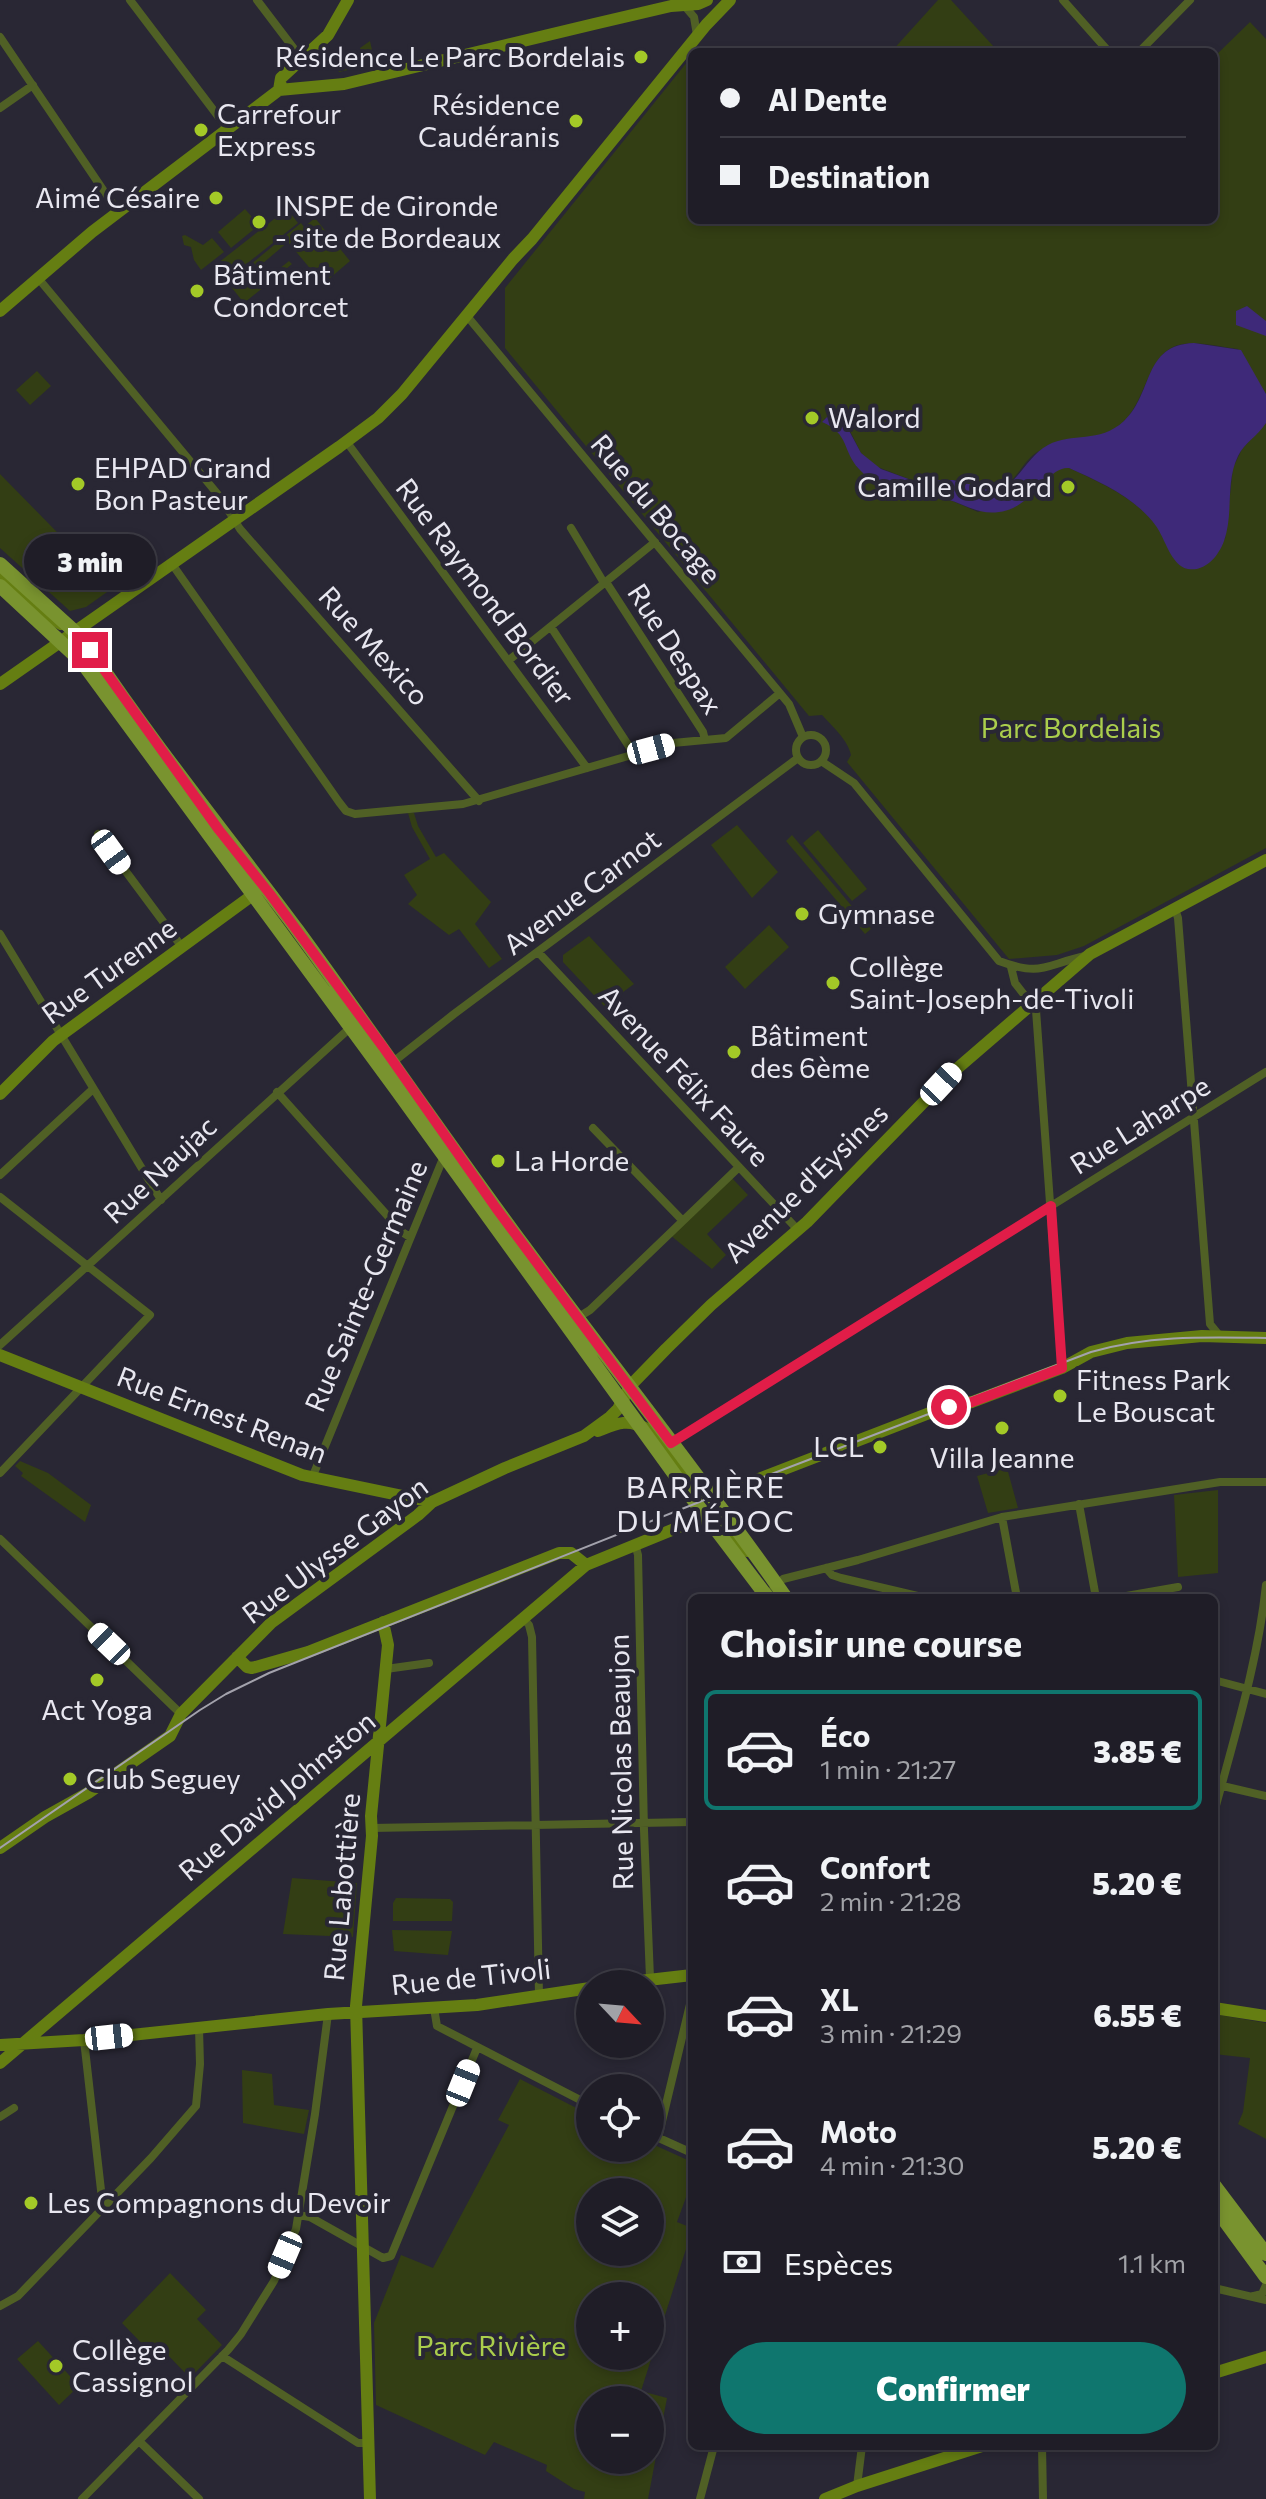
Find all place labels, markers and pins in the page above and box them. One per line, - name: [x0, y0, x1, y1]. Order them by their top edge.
- place label: Résidence Le Parc Bordelais: [275, 39, 625, 73]
- marker: Résidence Le Parc Bordelais: [632, 48, 650, 66]
- place label: Résidence Caudéranis: [418, 87, 560, 153]
- place label: Carrefour Express: [217, 96, 341, 162]
- marker: Résidence Caudéranis: [567, 112, 585, 130]
- marker: Carrefour Express: [192, 121, 210, 139]
- place label: Aimé Césaire: [35, 180, 200, 214]
- place label: INSPE de Gironde - site de Bordeaux: [275, 188, 502, 254]
- marker: Aimé Césaire: [207, 189, 225, 207]
- marker: INSPE de Gironde - site de Bordeaux: [250, 213, 268, 231]
- place label: Bâtiment Condorcet: [213, 257, 348, 323]
- marker: Bâtiment Condorcet: [188, 282, 206, 300]
- place label: Walord: [828, 400, 920, 434]
- marker: Walord: [803, 409, 821, 427]
- place label: EHPAD Grand Bon Pasteur: [94, 450, 271, 516]
- place label: Camille Godard: [857, 469, 1052, 503]
- marker: EHPAD Grand Bon Pasteur: [69, 475, 87, 493]
- marker: Camille Godard: [1059, 478, 1077, 496]
- place label: Gymnase: [818, 896, 935, 930]
- marker: Gymnase: [793, 905, 811, 923]
- place label: Collège Saint-Joseph-de-Tivoli: [849, 949, 1134, 1015]
- marker: Collège Saint-Joseph-de-Tivoli: [824, 974, 842, 992]
- place label: Bâtiment des 6ème: [750, 1018, 870, 1084]
- marker: Bâtiment des 6ème: [725, 1043, 743, 1061]
- place label: La Horde: [514, 1143, 629, 1177]
- marker: La Horde: [489, 1152, 507, 1170]
- place label: Fitness Park Le Bouscat: [1076, 1362, 1231, 1428]
- marker: Fitness Park Le Bouscat: [1051, 1387, 1069, 1405]
- marker: Villa Jeanne: [993, 1419, 1011, 1437]
- place label: LCL: [813, 1429, 864, 1463]
- marker: LCL: [871, 1438, 889, 1456]
- place label: Villa Jeanne: [929, 1440, 1075, 1474]
- marker: Act Yoga: [88, 1671, 106, 1689]
- place label: Act Yoga: [41, 1692, 153, 1726]
- place label: Club Seguey: [86, 1761, 241, 1795]
- marker: Club Seguey: [61, 1770, 79, 1788]
- place label: Les Compagnons du Devoir: [47, 2185, 391, 2219]
- marker: Les Compagnons du Devoir: [22, 2194, 40, 2212]
- place label: Collège Cassignol: [72, 2332, 194, 2398]
- marker: Collège Cassignol: [47, 2357, 65, 2375]

